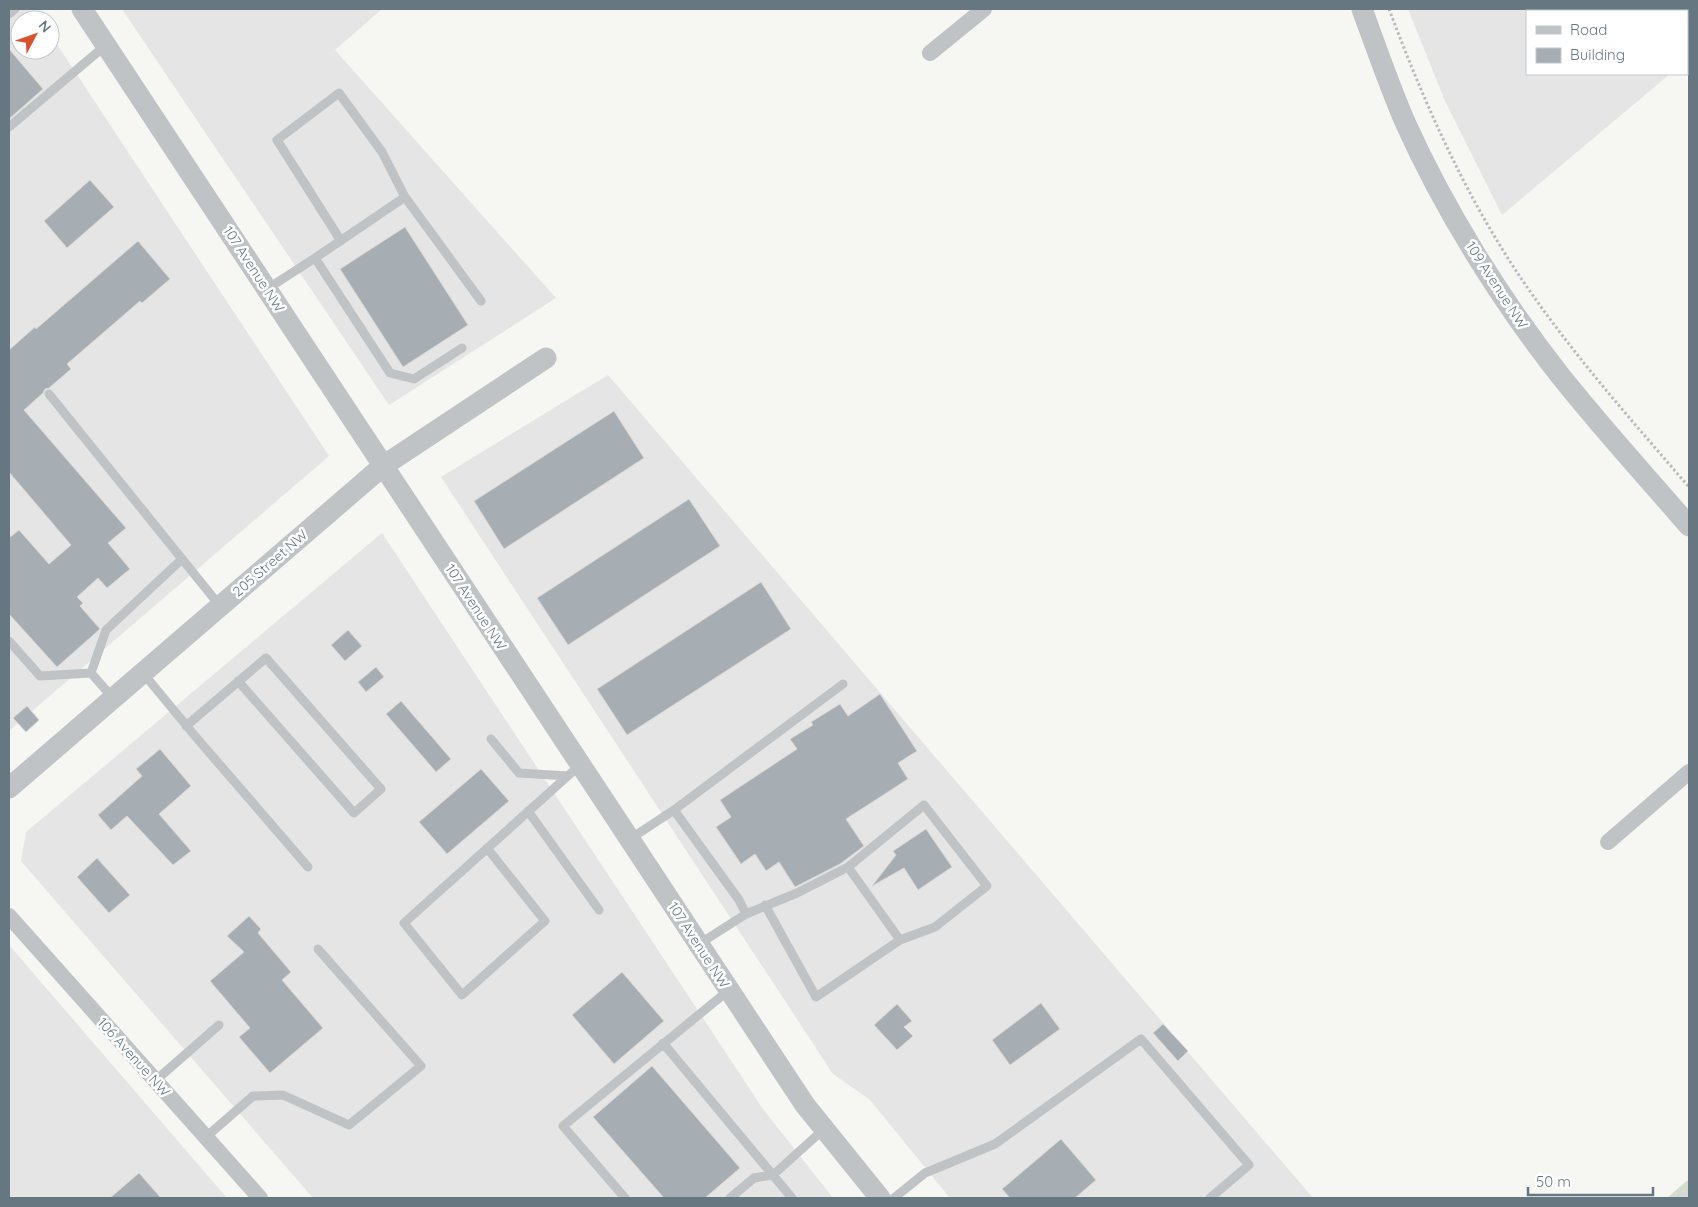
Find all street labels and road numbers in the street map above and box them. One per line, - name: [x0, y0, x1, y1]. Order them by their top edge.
- street label: 107 Avenue NW: [219, 223, 289, 316]
- street label: 109 Avenue NW: [1462, 238, 1532, 332]
- street label: 205 Street NW: [229, 525, 311, 600]
- street label: 107 Avenue NW: [441, 561, 511, 654]
- street label: 107 Avenue NW: [664, 899, 734, 992]
- street label: 106 Avenue NW: [94, 1014, 175, 1101]

